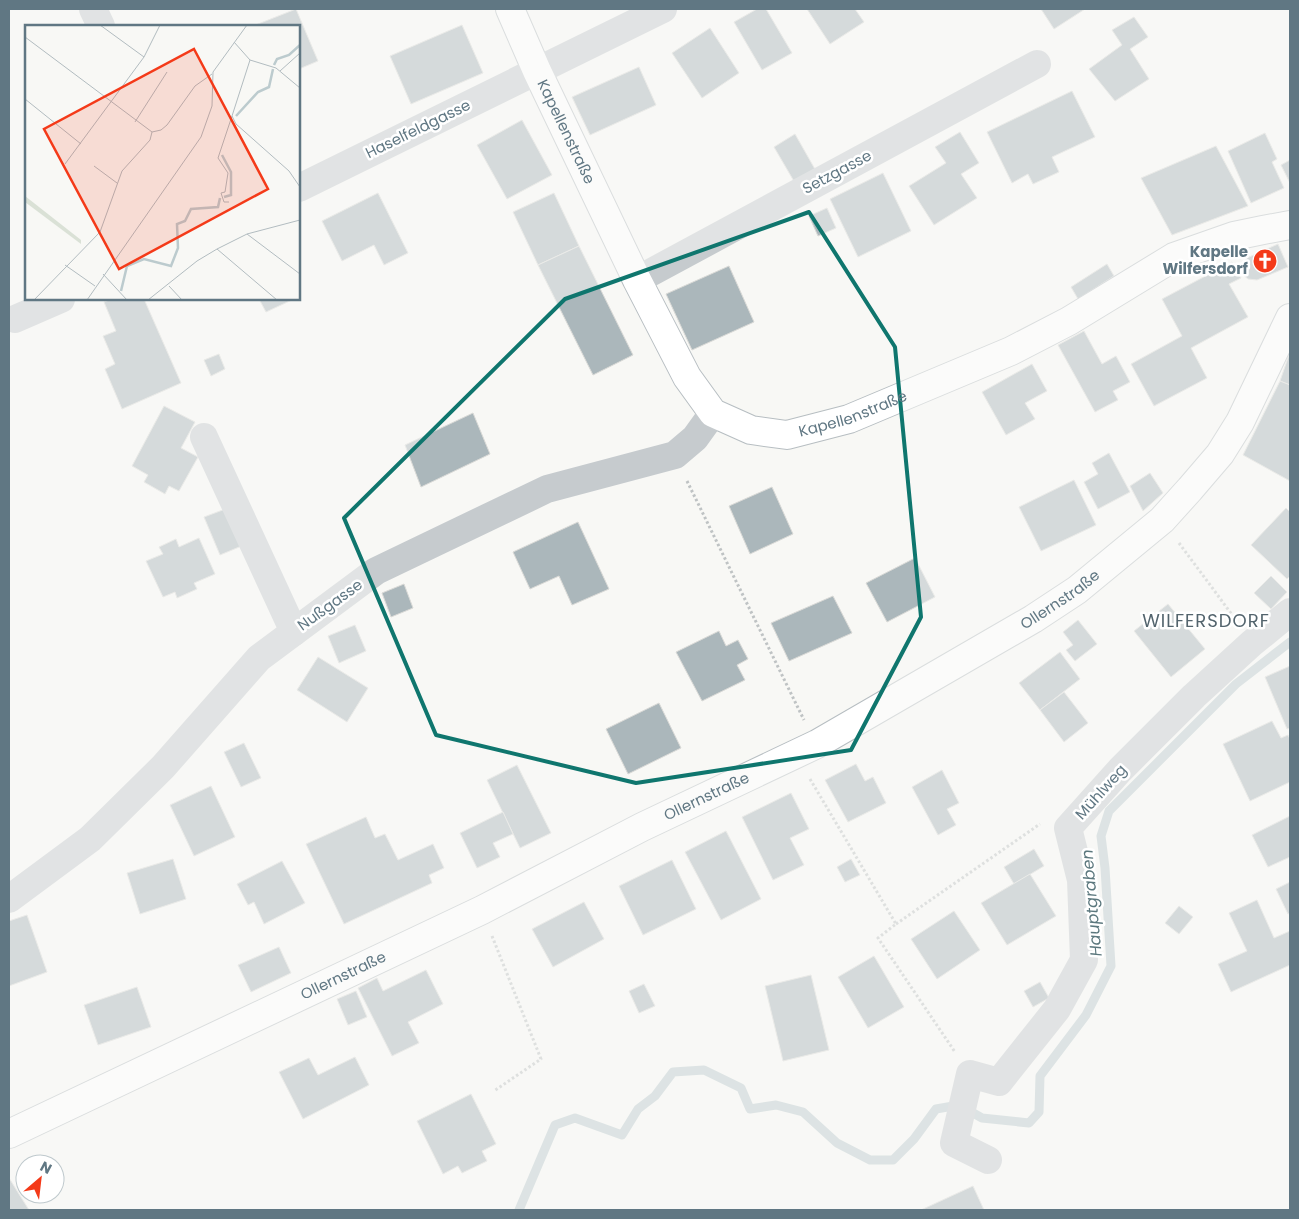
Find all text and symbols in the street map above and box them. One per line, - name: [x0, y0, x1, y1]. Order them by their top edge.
- inset map: [25, 25, 300, 300]
- street label: Kapellenstraße: [533, 76, 600, 187]
- street label: Haselfeldgasse: [362, 94, 474, 163]
- street label: Setzgasse: [798, 145, 875, 199]
- place label: Kapelle Wilfersdorf: [1162, 241, 1249, 279]
- church icon: Kapelle Wilfersdorf: [1252, 248, 1278, 274]
- street label: Kapellenstraße: [796, 385, 910, 442]
- street label: Ollernstraße: [1016, 565, 1104, 634]
- street label: Nußgasse: [293, 574, 366, 635]
- district label: WILFERSDORF: [1142, 608, 1270, 633]
- street label: Mühlweg: [1070, 760, 1131, 824]
- street label: Ollernstraße: [660, 767, 753, 825]
- water label: Hauptgraben: [1075, 848, 1108, 957]
- street label: Ollernstraße: [297, 946, 389, 1004]
- north arrow: [15, 1154, 65, 1204]
- text: N: [37, 1156, 55, 1179]

